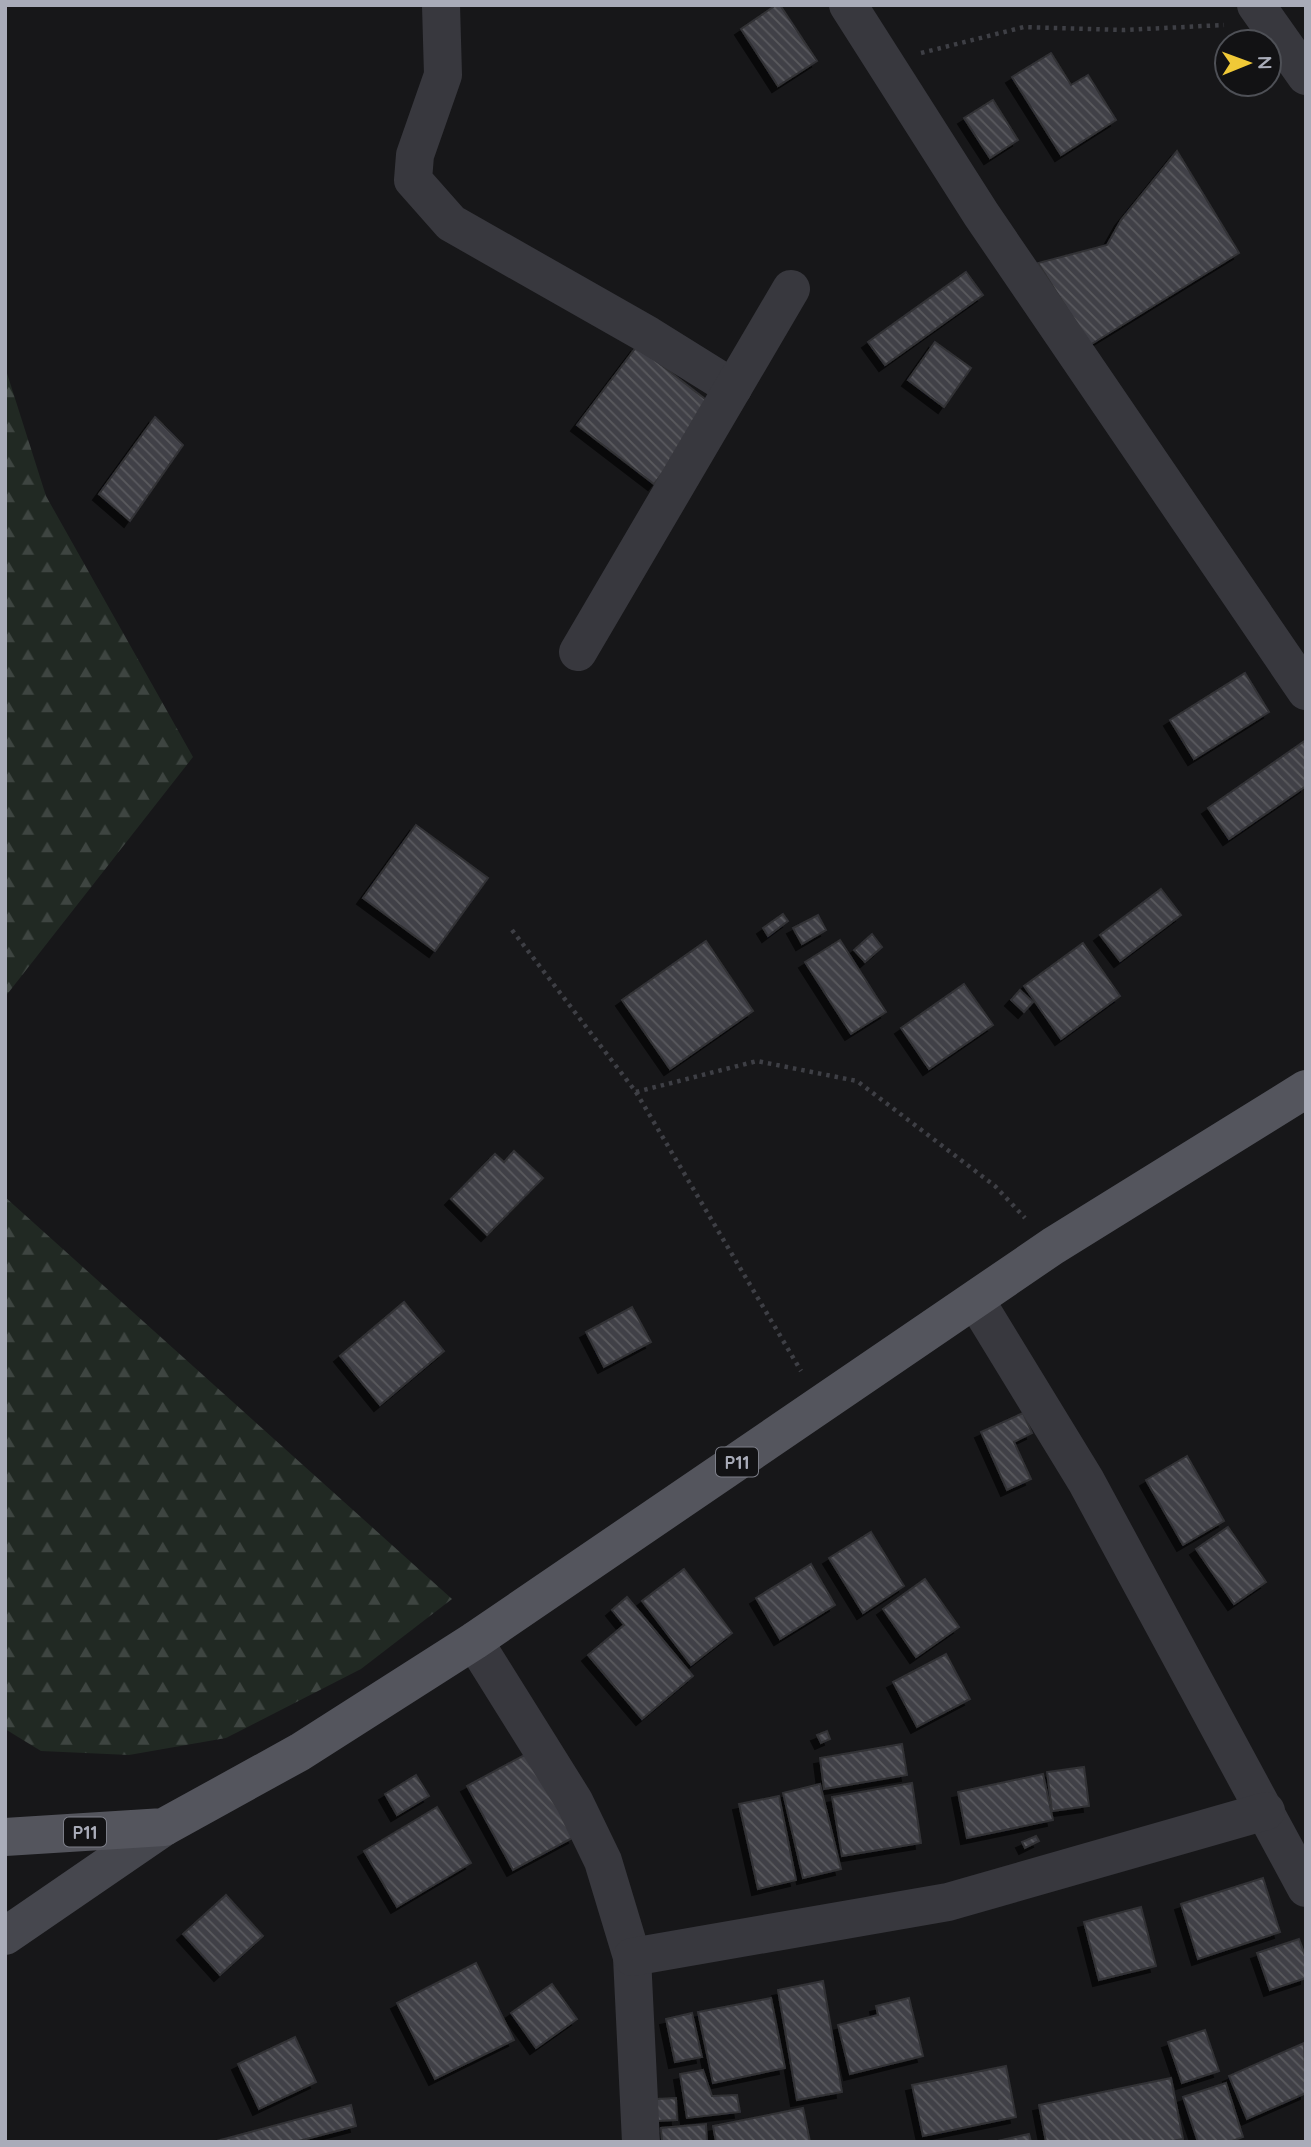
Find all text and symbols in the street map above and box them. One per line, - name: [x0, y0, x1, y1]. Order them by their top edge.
- north arrow: [1213, 28, 1283, 98]
- text: N: [1253, 56, 1277, 70]
- road number: P11: [716, 1448, 758, 1476]
- road number: P11: [64, 1818, 106, 1846]

